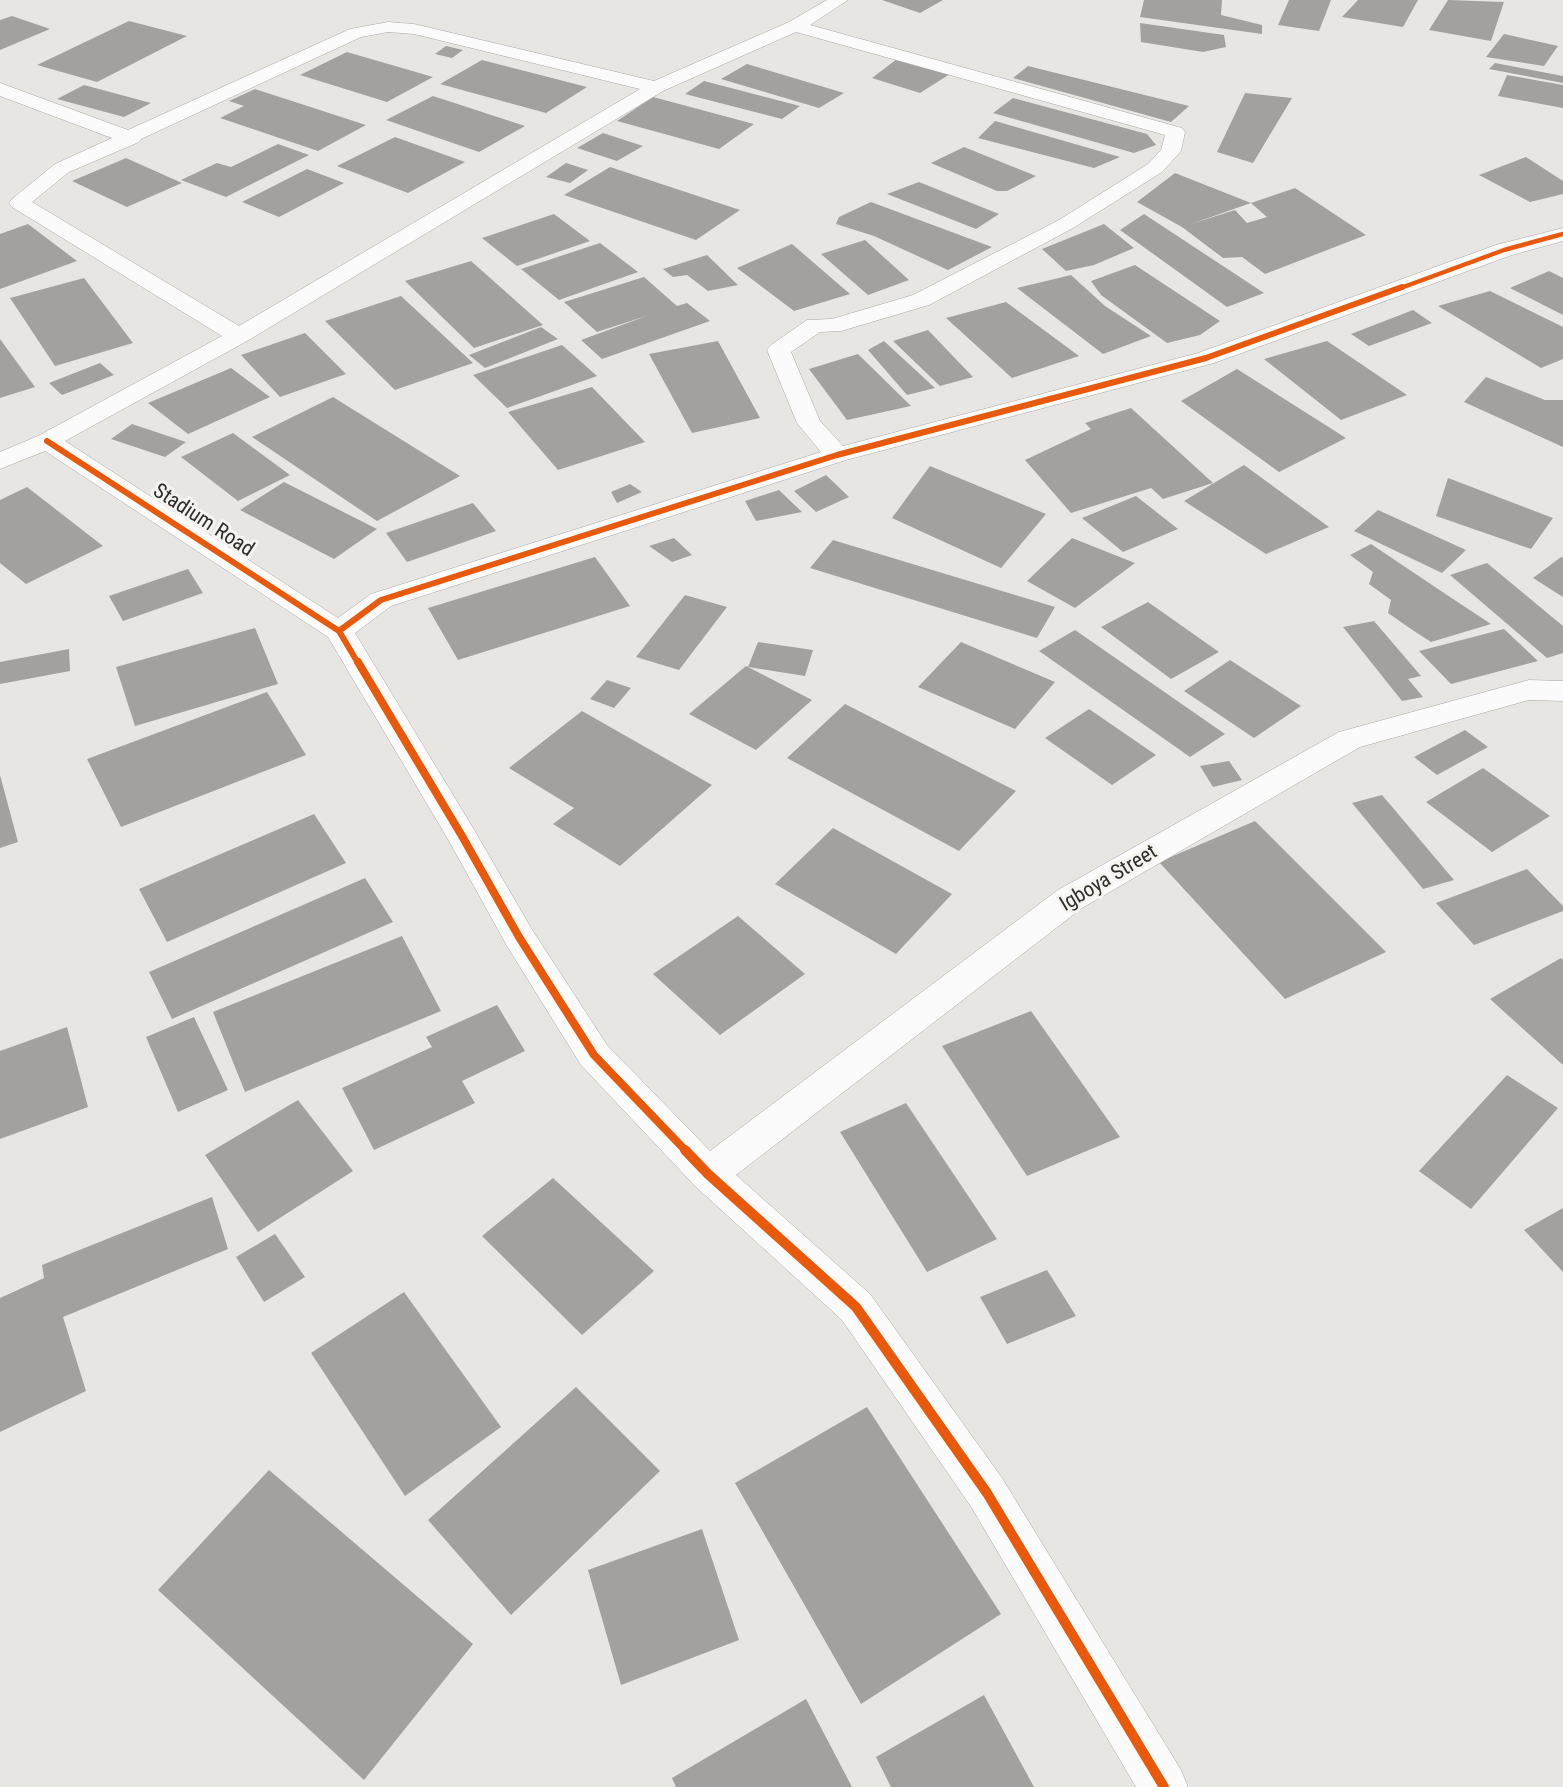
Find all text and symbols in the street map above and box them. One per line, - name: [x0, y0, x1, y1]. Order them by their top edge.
- street label: Stadium Road: [148, 479, 258, 563]
- street label: Igboya Street: [1056, 840, 1162, 918]

